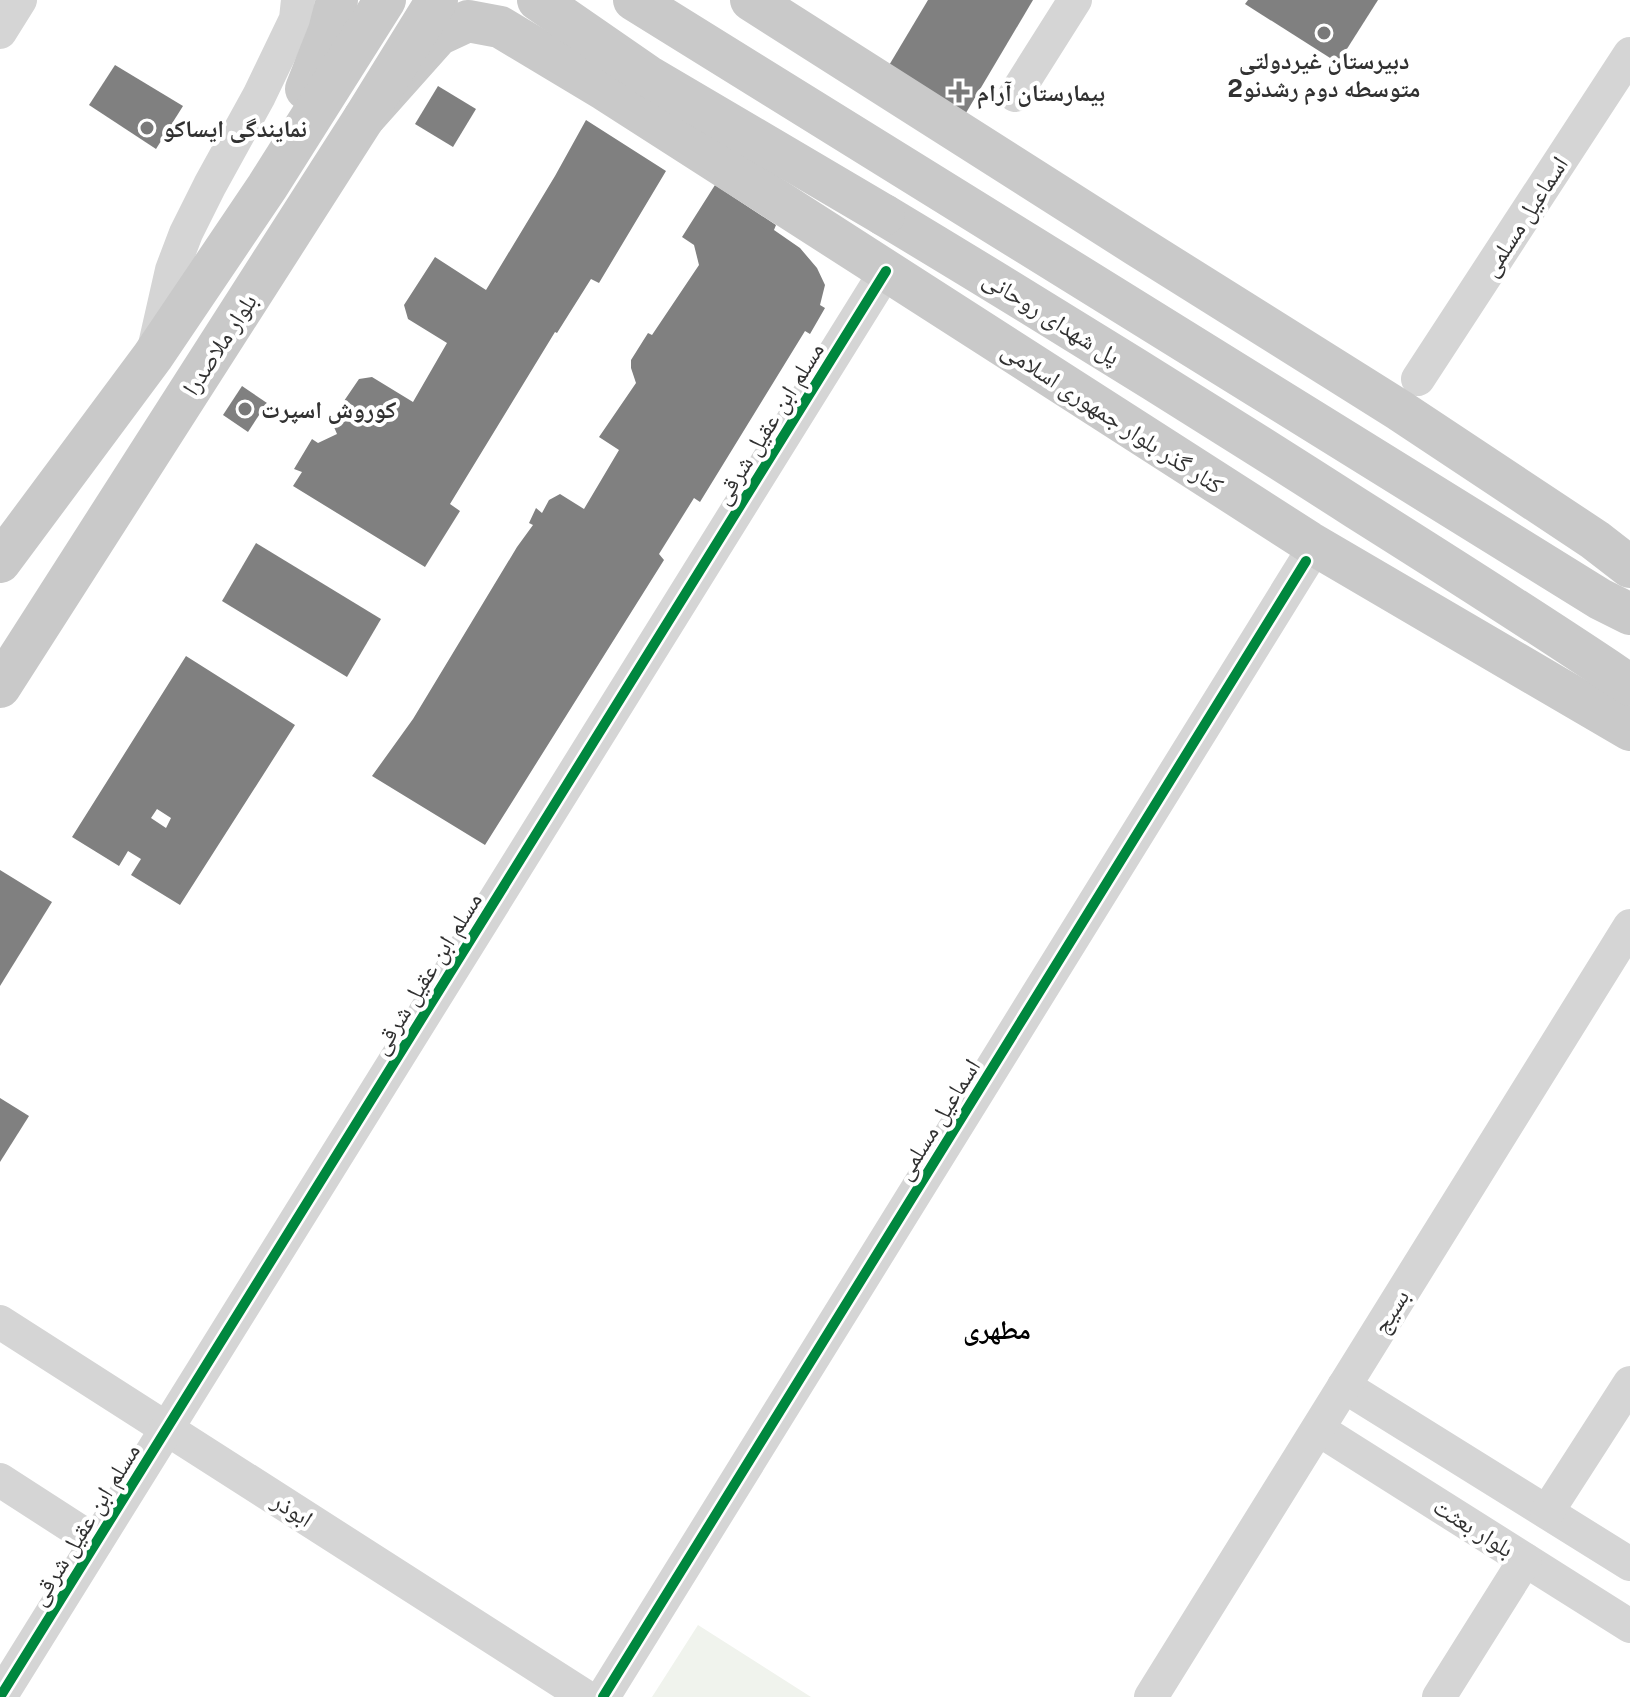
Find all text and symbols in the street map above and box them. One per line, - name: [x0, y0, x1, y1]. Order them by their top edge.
- marker: دبیرستان غیردولتی متوسطه دوم رشدنو2: [1315, 24, 1333, 42]
- place label: دبیرستان غیردولتی متوسطه دوم رشدنو2: [1228, 46, 1420, 106]
- place label: بیمارستان آرام: [977, 78, 1105, 110]
- marker: بیمارستان آرام: [948, 81, 970, 103]
- place label: نمایندگی ایساکو: [163, 114, 307, 143]
- marker: نمایندگی ایساکو: [138, 119, 156, 137]
- street label: اسماعیل مسلمی: [1475, 151, 1574, 282]
- street label: پل شهدای روحانی: [978, 264, 1126, 371]
- street label: بلوار ملاصدرا: [176, 288, 263, 400]
- street label: کنار گذر بلوار جمهوری اسلامی: [997, 335, 1229, 500]
- street label: مسلم ابن عقیل شرقی: [707, 337, 832, 511]
- place label: کوروش اسپرت: [261, 395, 397, 424]
- marker: کوروش اسپرت: [236, 400, 254, 418]
- street label: مسلم ابن عقیل شرقی: [365, 887, 490, 1061]
- street label: اسماعیل مسلمی: [889, 1053, 986, 1185]
- street label: بسیج: [1366, 1284, 1416, 1339]
- district label: مطهری: [963, 1314, 1031, 1346]
- street label: مسلم ابن عقیل شرقی: [23, 1438, 148, 1612]
- street label: ابوذر: [266, 1485, 319, 1533]
- street label: بلوار بعثت: [1428, 1491, 1519, 1563]

